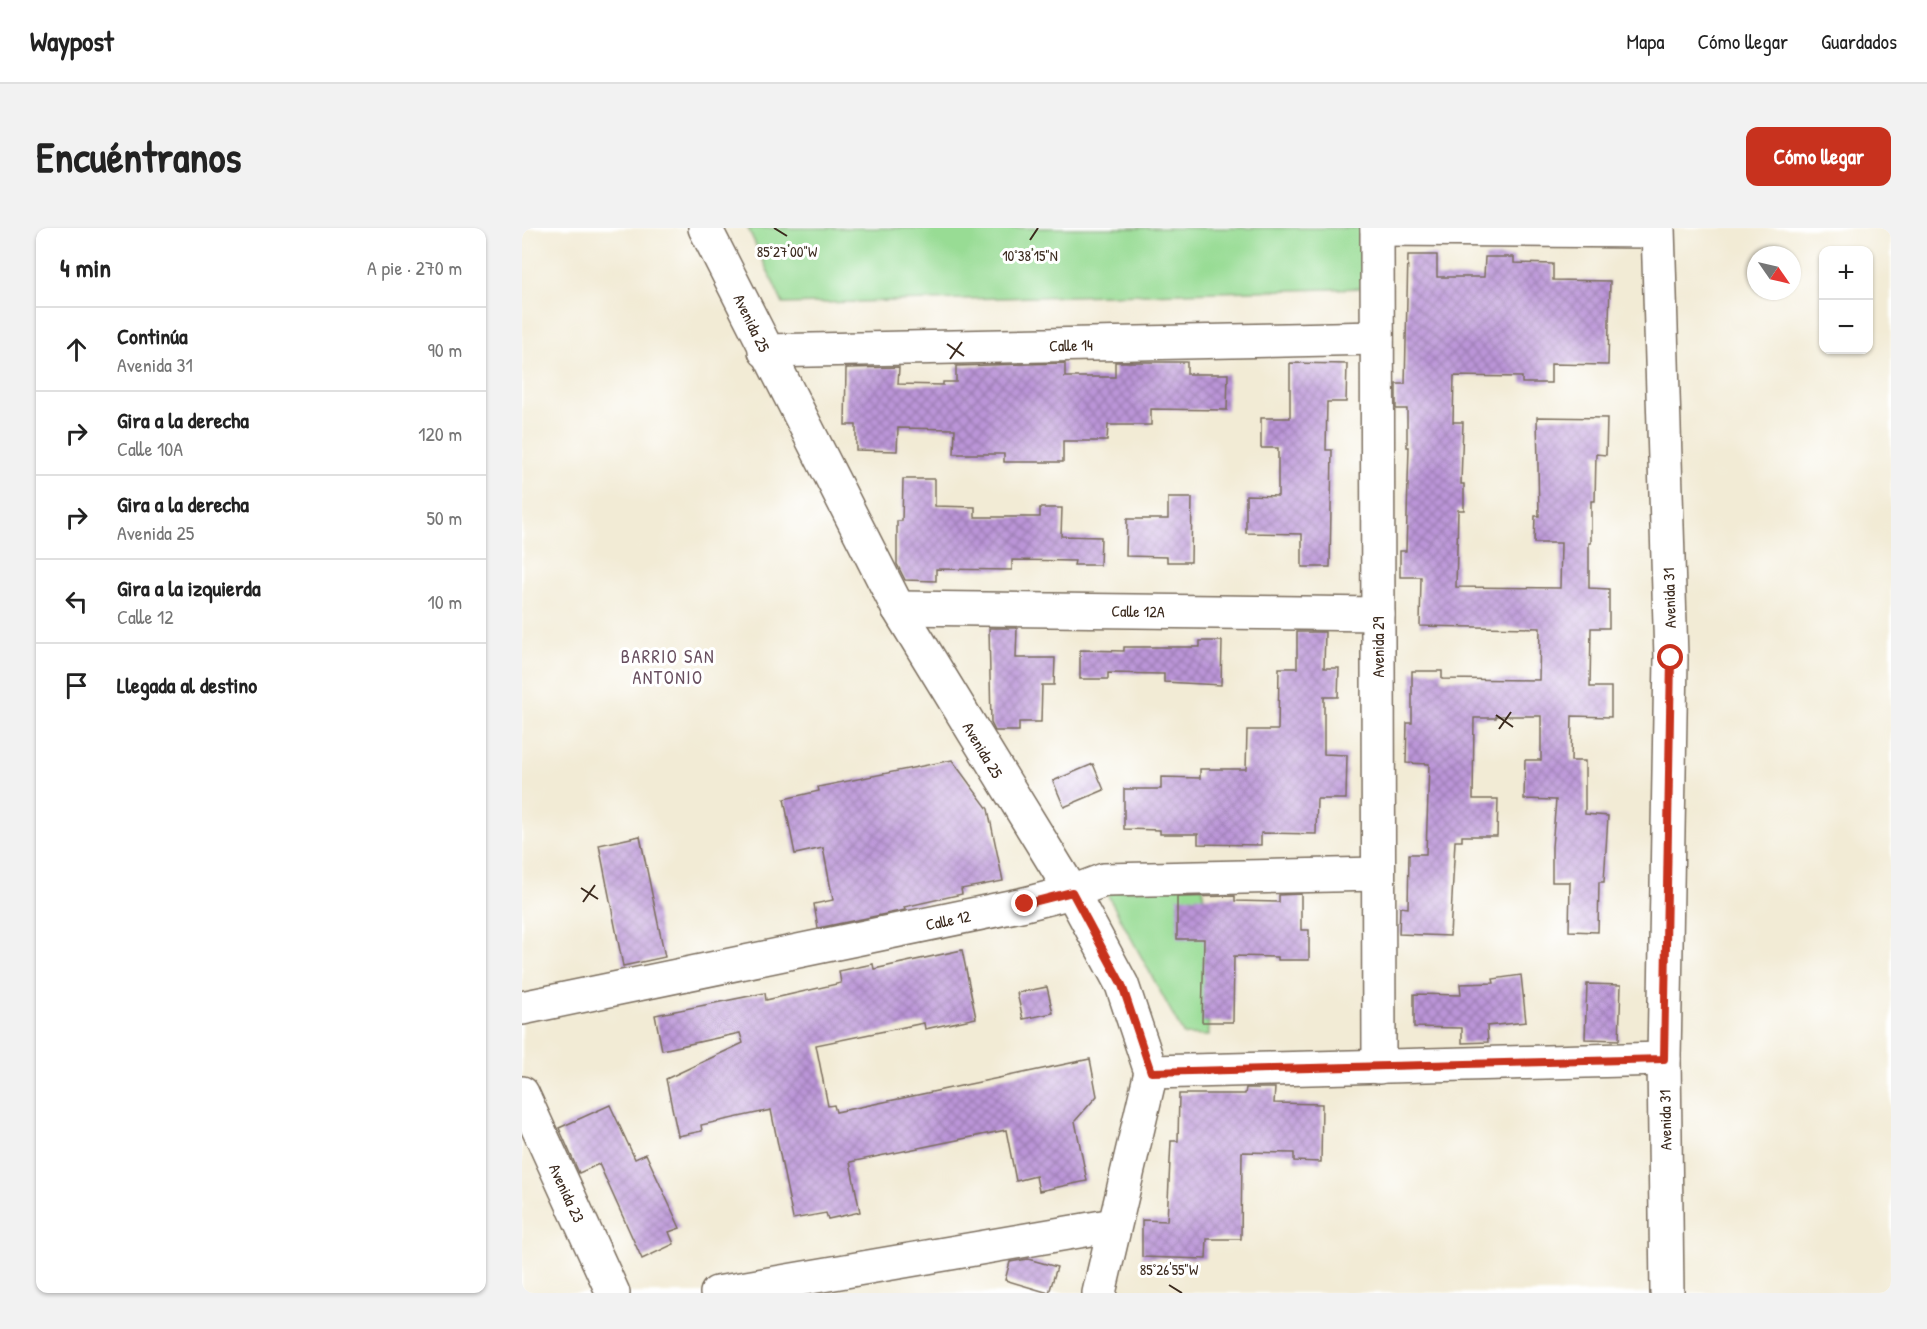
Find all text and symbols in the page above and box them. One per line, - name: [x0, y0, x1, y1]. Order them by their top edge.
- text: Waypost: [30, 22, 114, 60]
- text: Mapa: [1626, 27, 1664, 56]
- text: Cómo llegar: [1697, 27, 1788, 56]
- text: Guardados: [1821, 27, 1897, 56]
- button: Cómo llegar: [1746, 127, 1891, 186]
- text: Encuéntranos: [36, 128, 242, 185]
- text: 85°27'00"W: [757, 241, 818, 262]
- text: 10°38'15"N: [1002, 245, 1058, 266]
- north arrow: [1747, 246, 1801, 300]
- map controls: [1819, 246, 1873, 354]
- button: +: [1819, 246, 1873, 300]
- text: 4 min: [60, 250, 111, 285]
- text: A pie · 270 m: [367, 254, 462, 281]
- street label: Avenida 25: [729, 290, 776, 356]
- button: −: [1819, 300, 1873, 354]
- text: Continúa: [117, 321, 188, 351]
- icon: ahead: [60, 333, 93, 366]
- street label: Calle 14: [1049, 334, 1093, 356]
- text: 90 m: [428, 336, 462, 363]
- text: Avenida 31: [117, 351, 193, 378]
- text: Gira a la derecha: [117, 405, 249, 435]
- icon: right: [60, 417, 93, 450]
- text: 120 m: [418, 420, 462, 447]
- text: Calle 10A: [117, 435, 183, 462]
- text: Gira a la derecha: [117, 489, 249, 519]
- icon: right: [60, 501, 93, 534]
- text: 50 m: [426, 504, 462, 531]
- text: Avenida 25: [117, 519, 194, 546]
- street label: Avenida 31: [1657, 567, 1681, 629]
- text: Gira a la izquierda: [117, 573, 261, 603]
- icon: left: [60, 585, 93, 618]
- text: 10 m: [428, 588, 462, 615]
- street label: Calle 12A: [1111, 600, 1165, 622]
- text: Calle 12: [117, 603, 174, 630]
- street label: Avenida 29: [1367, 616, 1389, 677]
- district label: BARRIO SAN ANTONIO: [621, 644, 715, 690]
- route start: [1657, 644, 1683, 670]
- icon: arrive: [60, 669, 93, 702]
- text: Llegada al destino: [117, 670, 257, 700]
- street label: Avenida 25: [958, 718, 1008, 782]
- route end: [1011, 890, 1037, 916]
- street label: Calle 12: [924, 904, 973, 935]
- street label: Avenida 31: [1653, 1089, 1677, 1150]
- street label: Avenida 23: [544, 1160, 590, 1226]
- text: 85°26'55"W: [1140, 1259, 1199, 1280]

